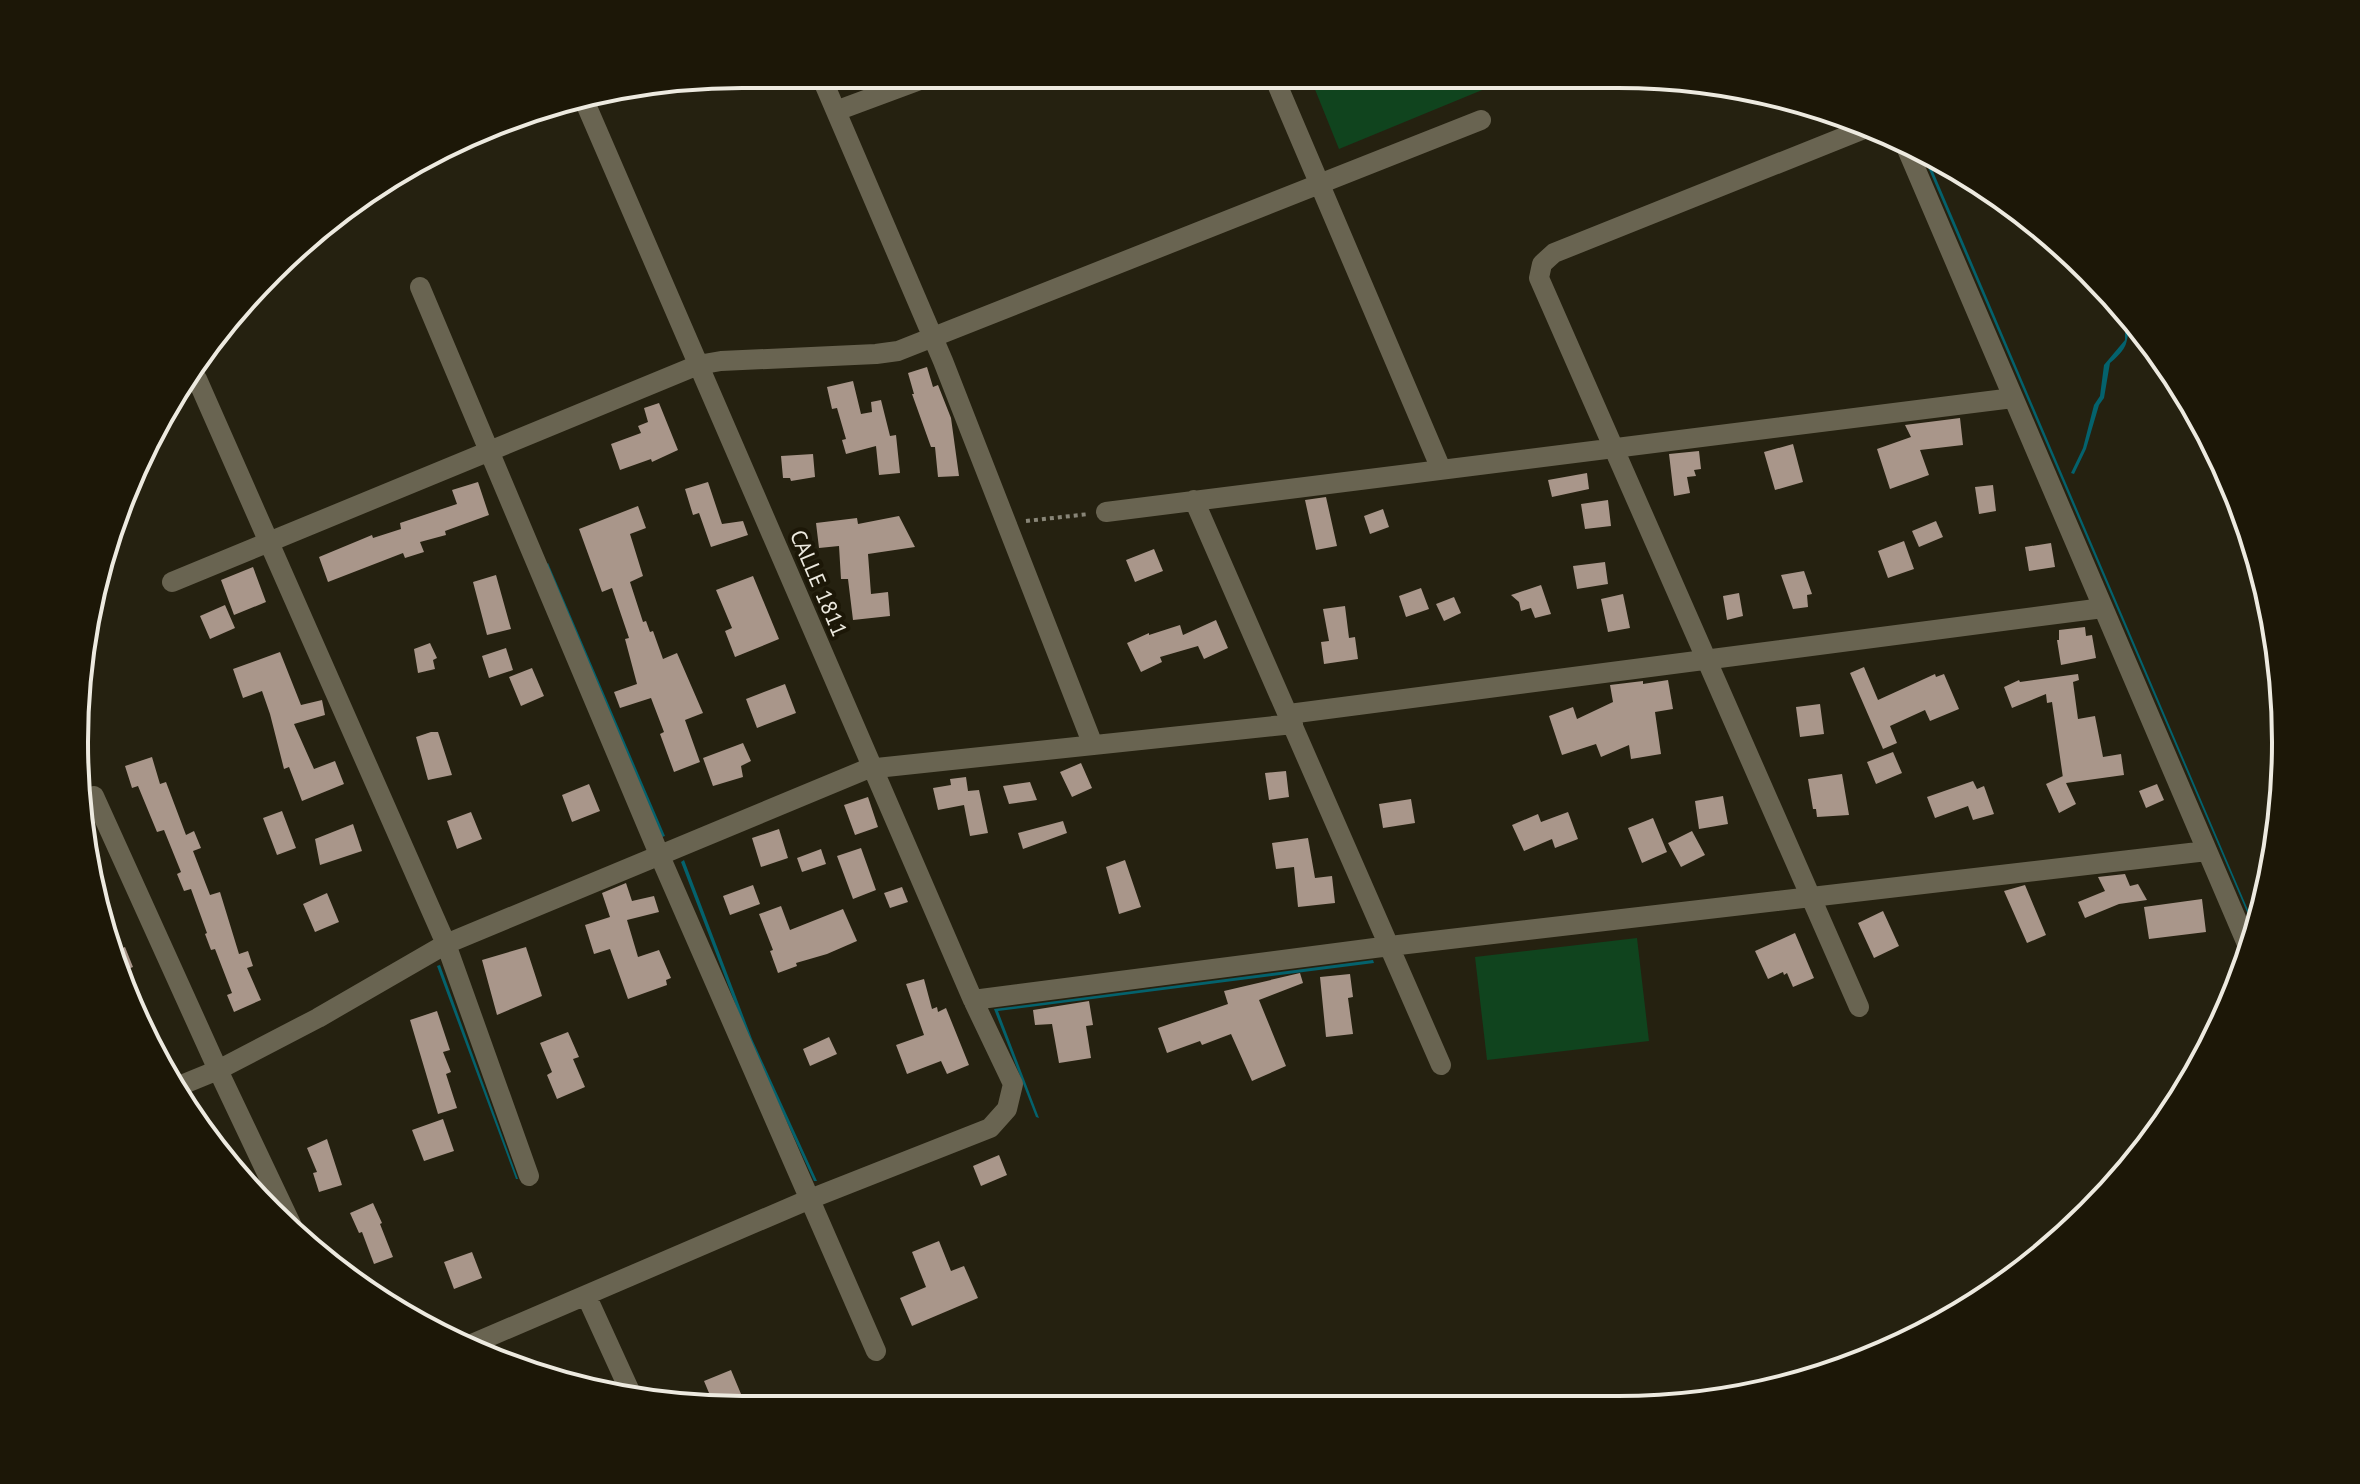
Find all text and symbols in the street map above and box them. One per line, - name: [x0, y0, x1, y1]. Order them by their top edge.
- street label: CALLE 1811: [784, 525, 854, 641]

